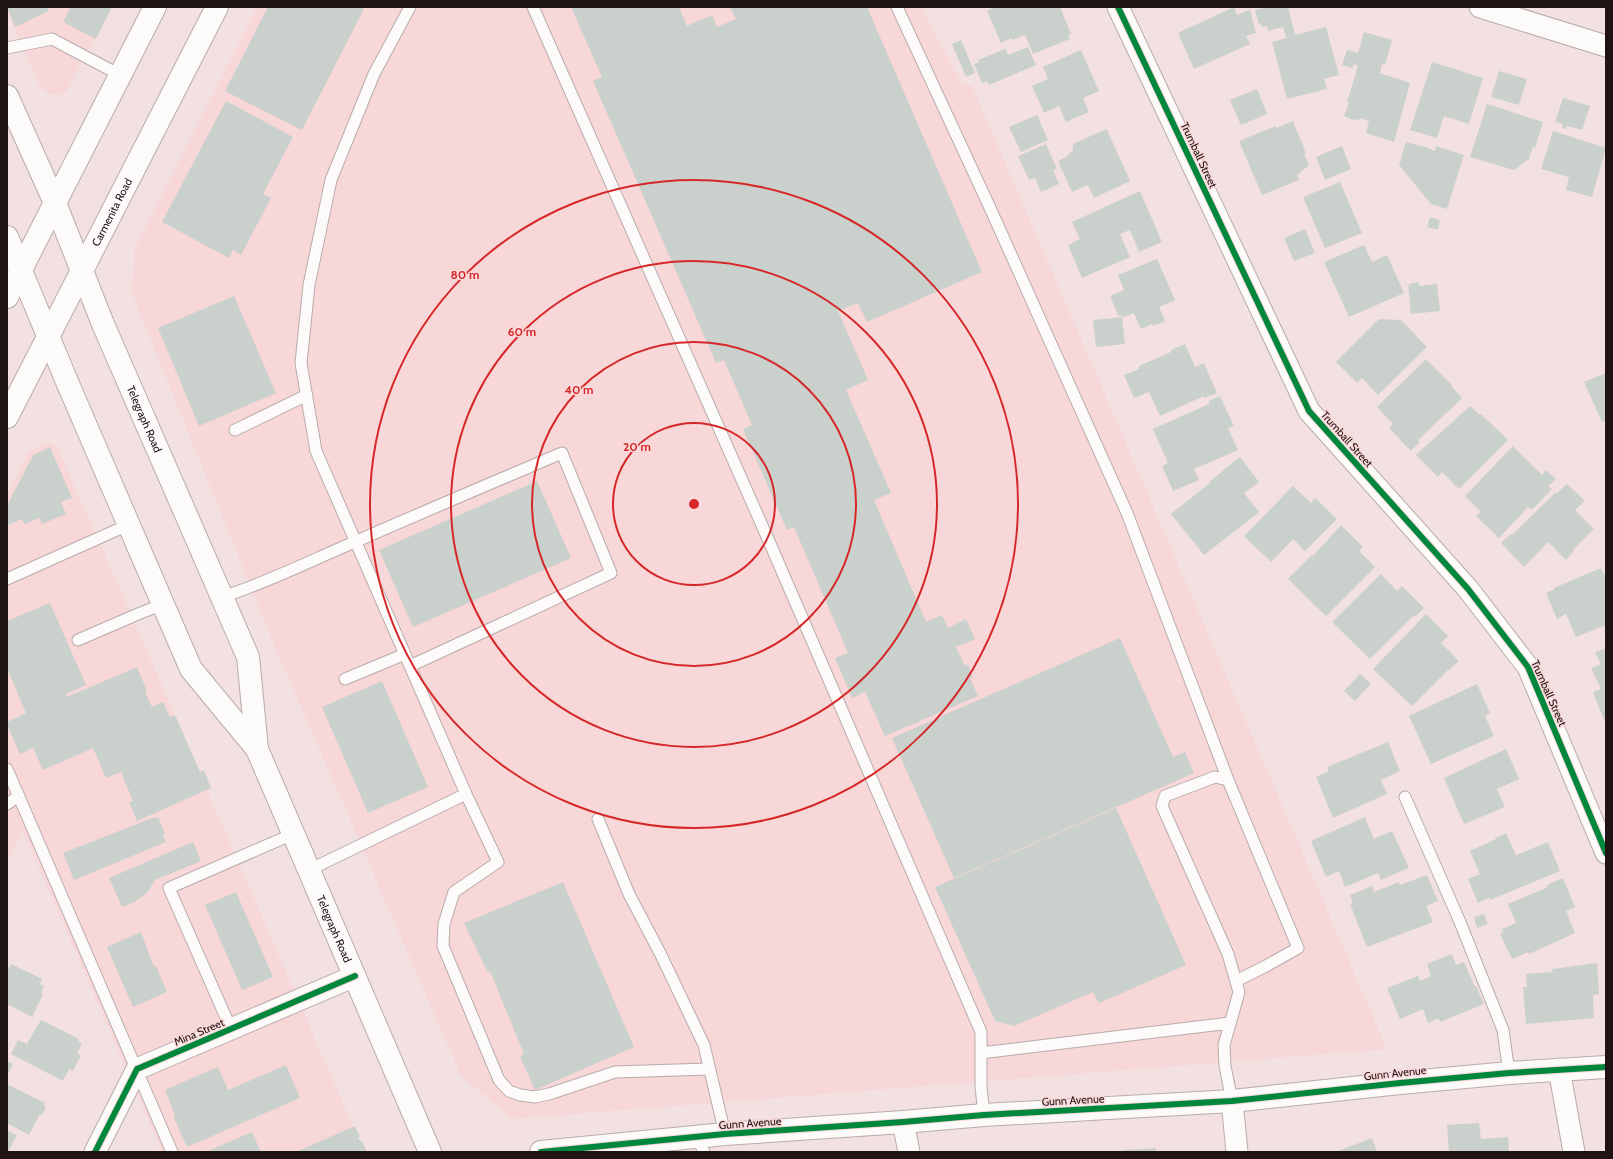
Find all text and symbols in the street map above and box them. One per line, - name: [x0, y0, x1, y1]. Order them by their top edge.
- street label: Trumball Street: [1178, 120, 1220, 190]
- street label: Carmenita Road: [89, 176, 135, 249]
- text: 80 m: [451, 267, 479, 282]
- text: 60 m: [508, 324, 536, 339]
- text: 40 m: [564, 382, 594, 397]
- street label: Telegraph Road: [124, 383, 165, 455]
- street label: Trumball Street: [1318, 408, 1376, 470]
- text: 20 m: [623, 439, 651, 454]
- centre of rings: [687, 497, 701, 511]
- street label: Trumball Street: [1528, 658, 1570, 729]
- street label: Telegraph Road: [314, 893, 355, 964]
- street label: Mina Street: [172, 1015, 227, 1049]
- street label: Gunn Avenue: [1363, 1063, 1427, 1083]
- street label: Gunn Avenue: [1041, 1091, 1105, 1109]
- street label: Gunn Avenue: [718, 1114, 782, 1132]

